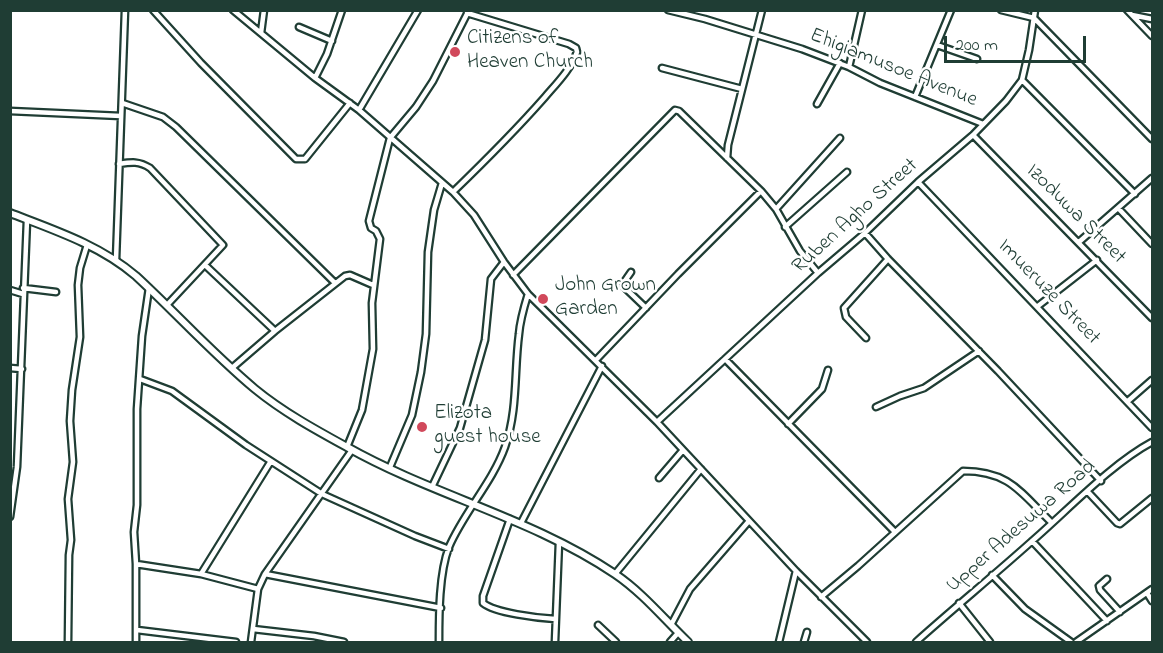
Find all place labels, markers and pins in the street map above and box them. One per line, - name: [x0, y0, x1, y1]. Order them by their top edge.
- place label: Citizens of Heaven Church: [467, 27, 593, 77]
- marker: Citizens of Heaven Church: [448, 45, 462, 59]
- place label: John Grown Garden: [555, 274, 656, 324]
- marker: John Grown Garden: [536, 292, 550, 306]
- place label: Elizota guest house: [434, 402, 541, 452]
- marker: Elizota guest house: [415, 420, 429, 434]

